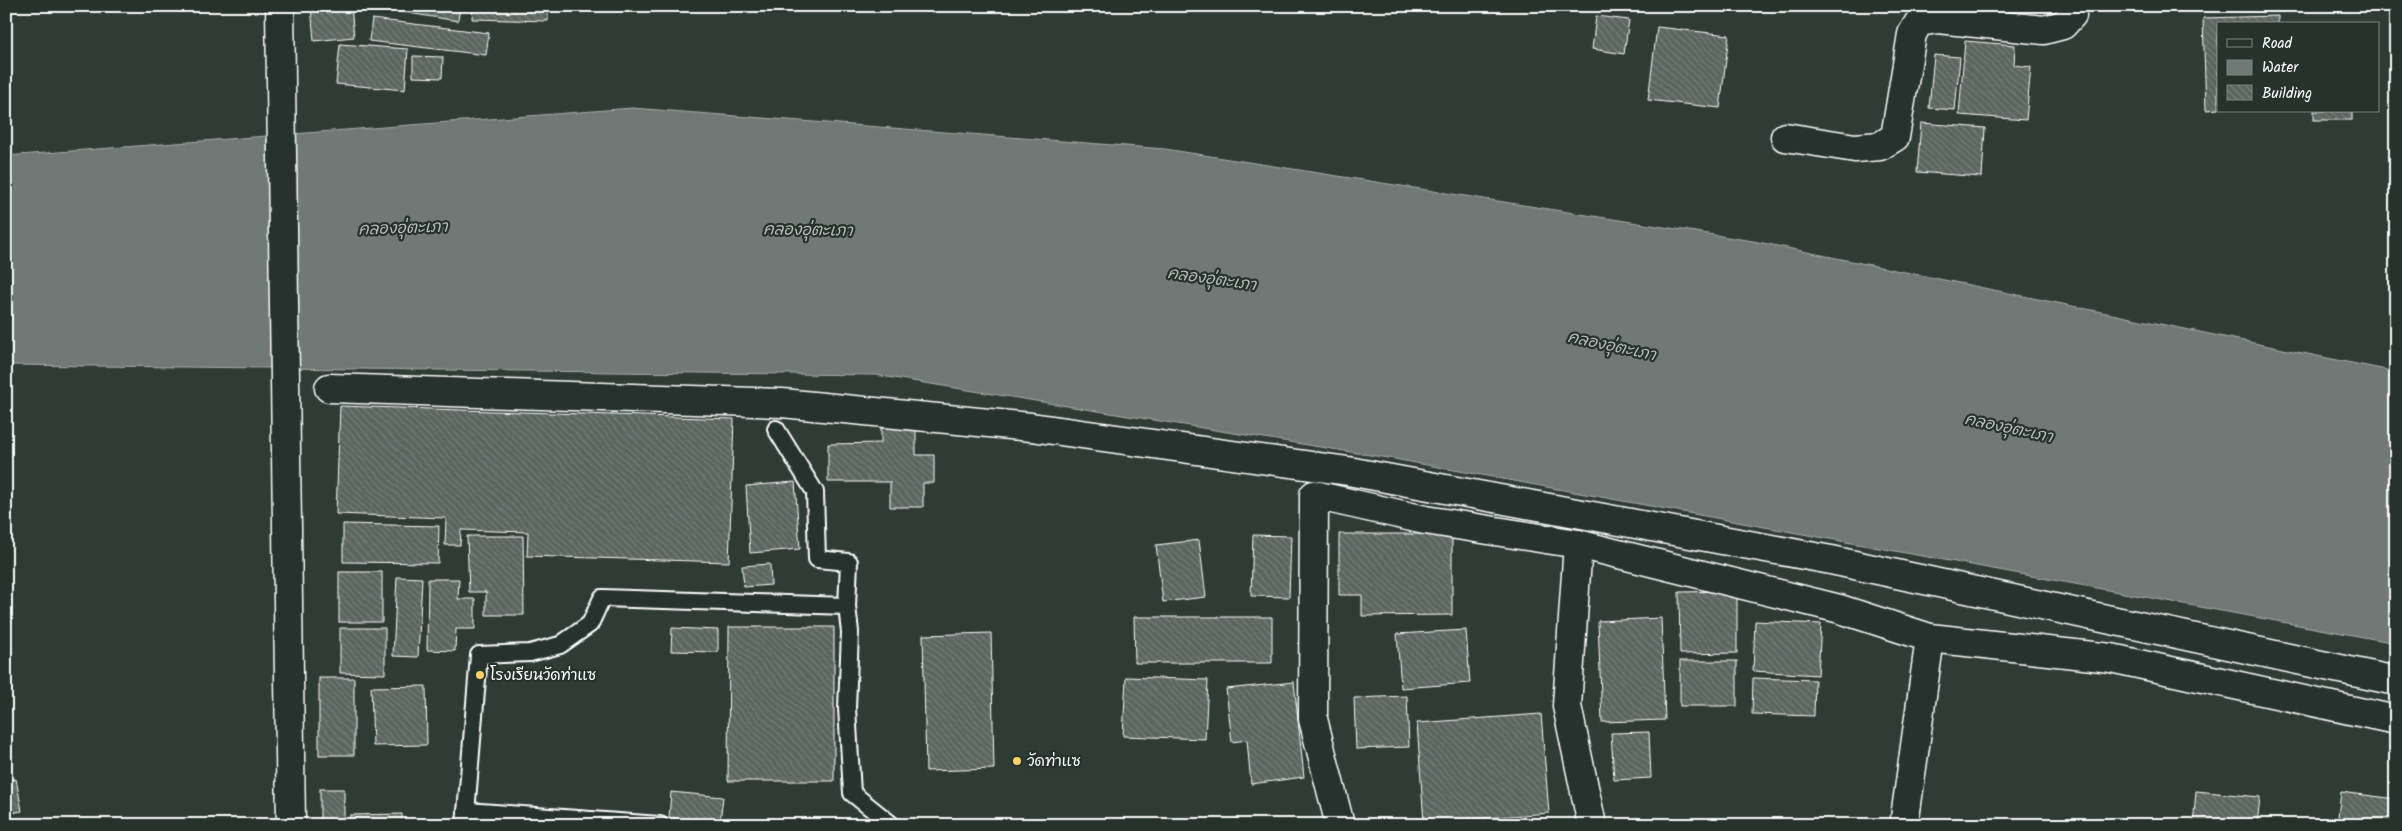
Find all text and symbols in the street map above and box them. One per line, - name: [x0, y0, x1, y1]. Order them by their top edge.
- legend: [2217, 22, 2380, 112]
- text: Road: [2262, 32, 2293, 56]
- text: Water: [2262, 56, 2299, 80]
- text: Building: [2262, 82, 2312, 106]
- water label: คลองอุ่ตะเภา: [358, 214, 449, 243]
- water label: คลองอุ่ตะเภา: [763, 217, 854, 244]
- water label: คลองอุ่ตะเภา: [1166, 261, 1259, 298]
- water label: คลองอุ่ตะเภา: [1565, 325, 1659, 368]
- water label: คลองอุ่ตะเภา: [1962, 407, 2056, 450]
- place label: โรงเรียนวัดท่าแซ: [490, 664, 596, 688]
- marker: โรงเรียนวัดท่าแซ: [474, 669, 486, 681]
- place label: วัดท่าแซ: [1027, 750, 1081, 774]
- marker: วัดท่าแซ: [1011, 755, 1023, 767]

